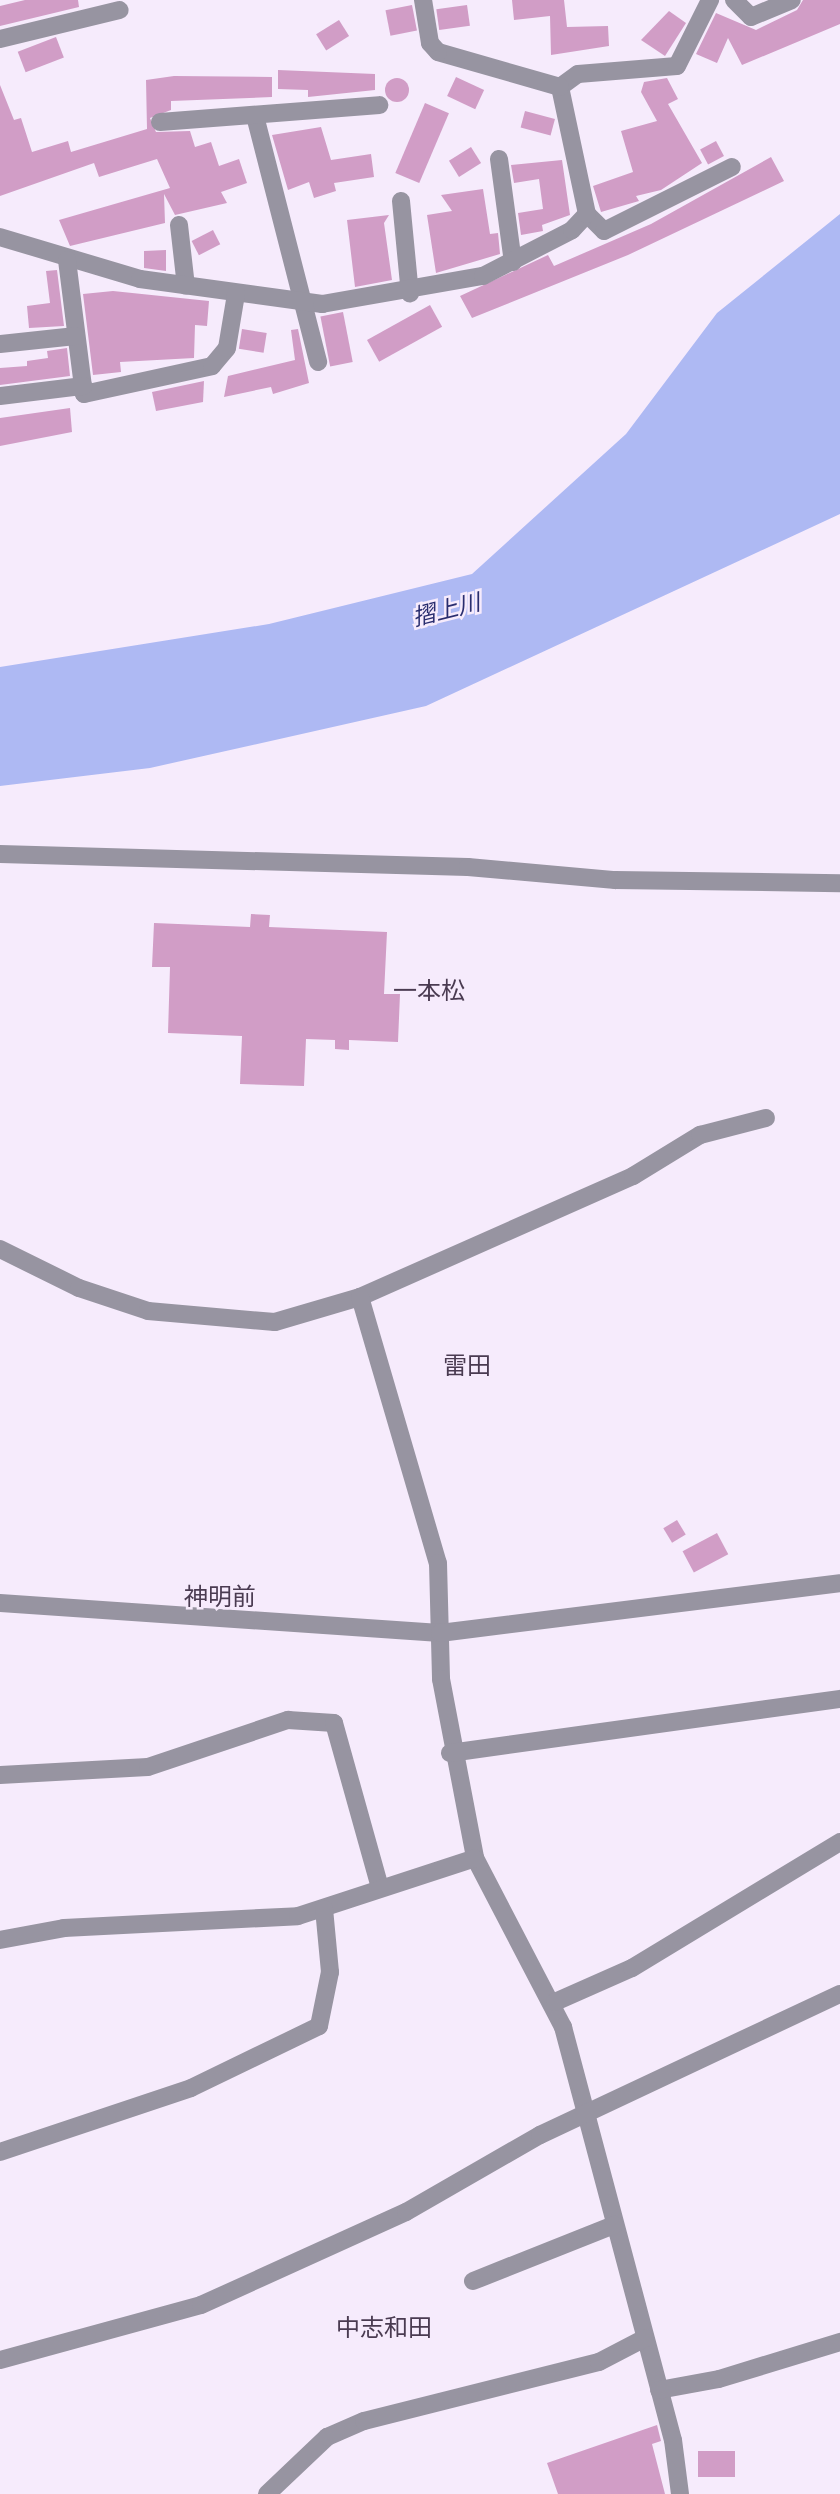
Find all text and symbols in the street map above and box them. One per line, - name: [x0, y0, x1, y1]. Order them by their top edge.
- water label: 摺上川: [409, 587, 483, 631]
- district label: 一本松: [393, 976, 465, 1004]
- district label: 雷田: [443, 1351, 491, 1379]
- district label: 神明前: [184, 1582, 256, 1610]
- district label: 中志和田: [336, 2313, 432, 2341]

